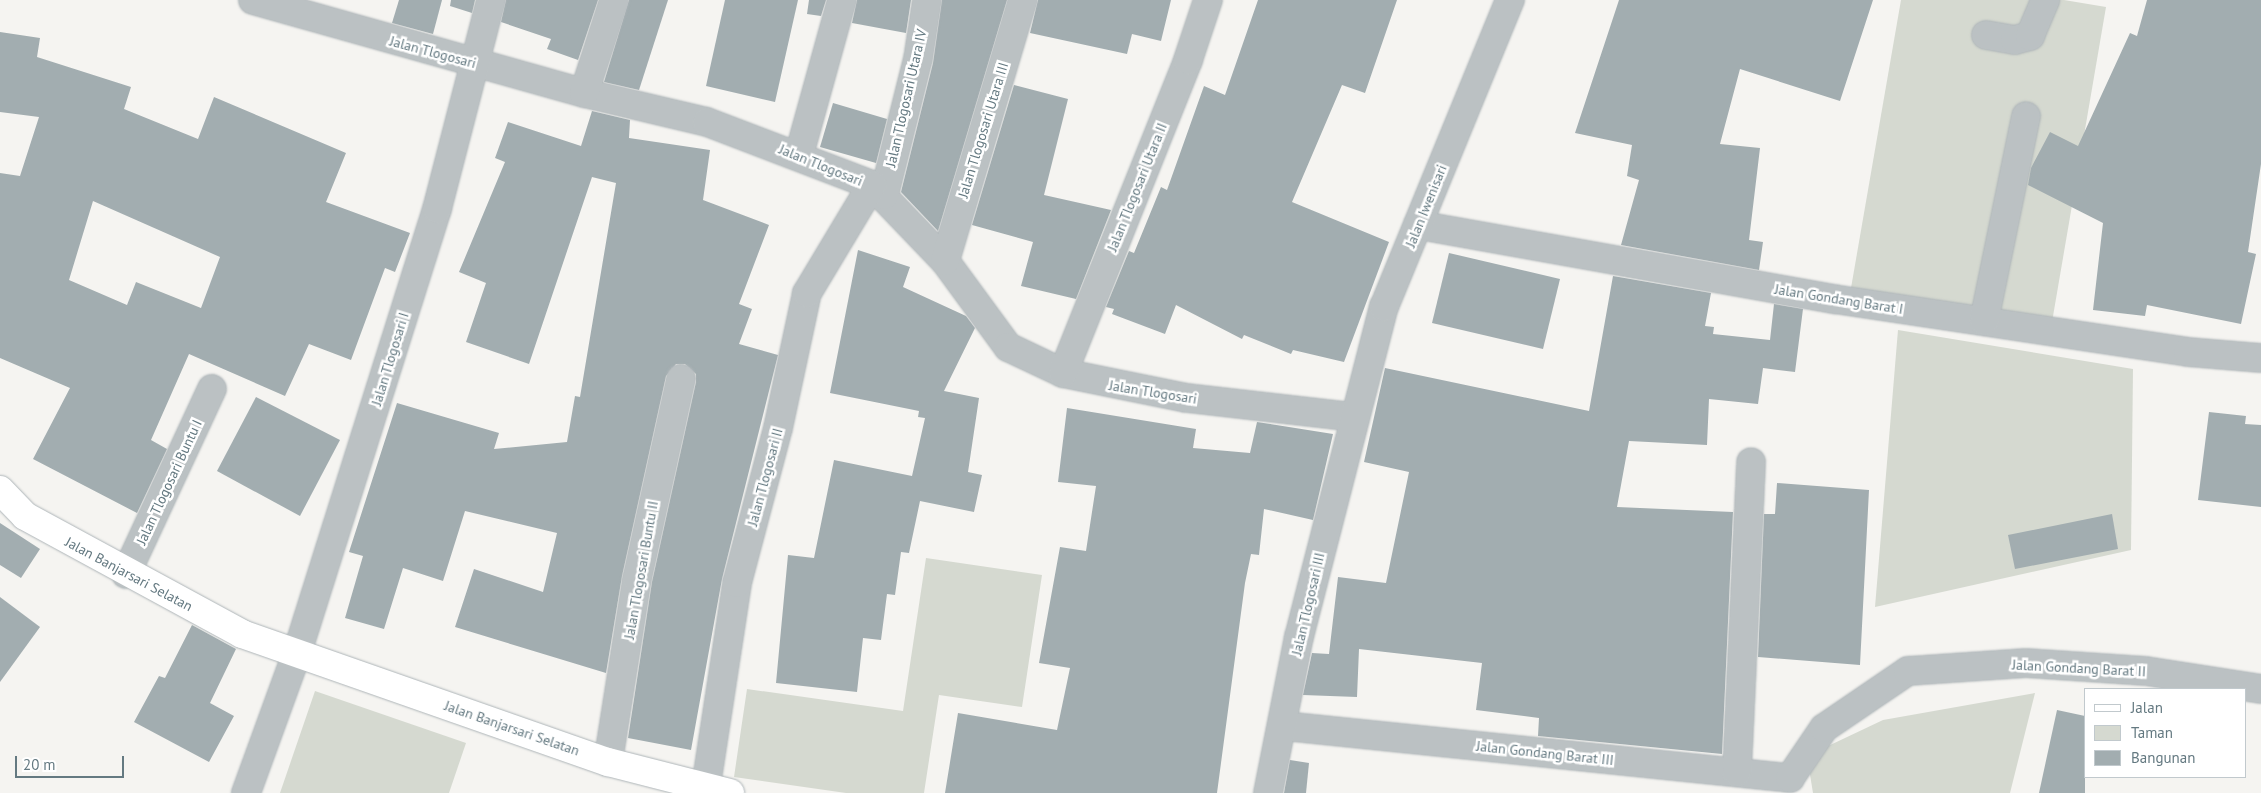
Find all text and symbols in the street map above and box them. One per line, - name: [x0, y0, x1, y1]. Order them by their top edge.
- street label: Jalan Tlogosari Utara IV: [882, 27, 930, 169]
- street label: Jalan Tlogosari: [388, 32, 478, 72]
- street label: Jalan Tlogosari Utara III: [954, 60, 1012, 200]
- street label: Jalan Tlogosari Utara II: [1103, 120, 1171, 254]
- street label: Jalan Tlogosari: [777, 141, 865, 189]
- street label: Jalan Iwenisari: [1402, 162, 1450, 250]
- street label: Jalan Gondang Barat I: [1774, 281, 1904, 317]
- street label: Jalan Tlogosari I: [368, 310, 412, 408]
- street label: Jalan Tlogosari: [1108, 377, 1198, 407]
- street label: Jalan Tlogosari Buntu I: [133, 417, 205, 547]
- street label: Jalan Tlogosari II: [744, 426, 786, 528]
- street label: Jalan Tlogosari Buntu II: [621, 499, 661, 641]
- street label: Jalan Banjarsari Selatan: [63, 533, 195, 615]
- street label: Jalan Tlogosari III: [1288, 551, 1328, 657]
- street label: Jalan Gondang Barat II: [2012, 656, 2146, 680]
- legend: [2084, 688, 2246, 778]
- street label: Jalan Banjarsari Selatan: [442, 697, 582, 759]
- text: Jalan: [2131, 698, 2163, 717]
- text: Taman: [2131, 723, 2173, 742]
- street label: Jalan Gondang Barat III: [1475, 737, 1615, 769]
- scale bar: [18, 746, 126, 778]
- text: Bangunan: [2131, 748, 2195, 767]
- text: 20 m: [23, 755, 56, 774]

